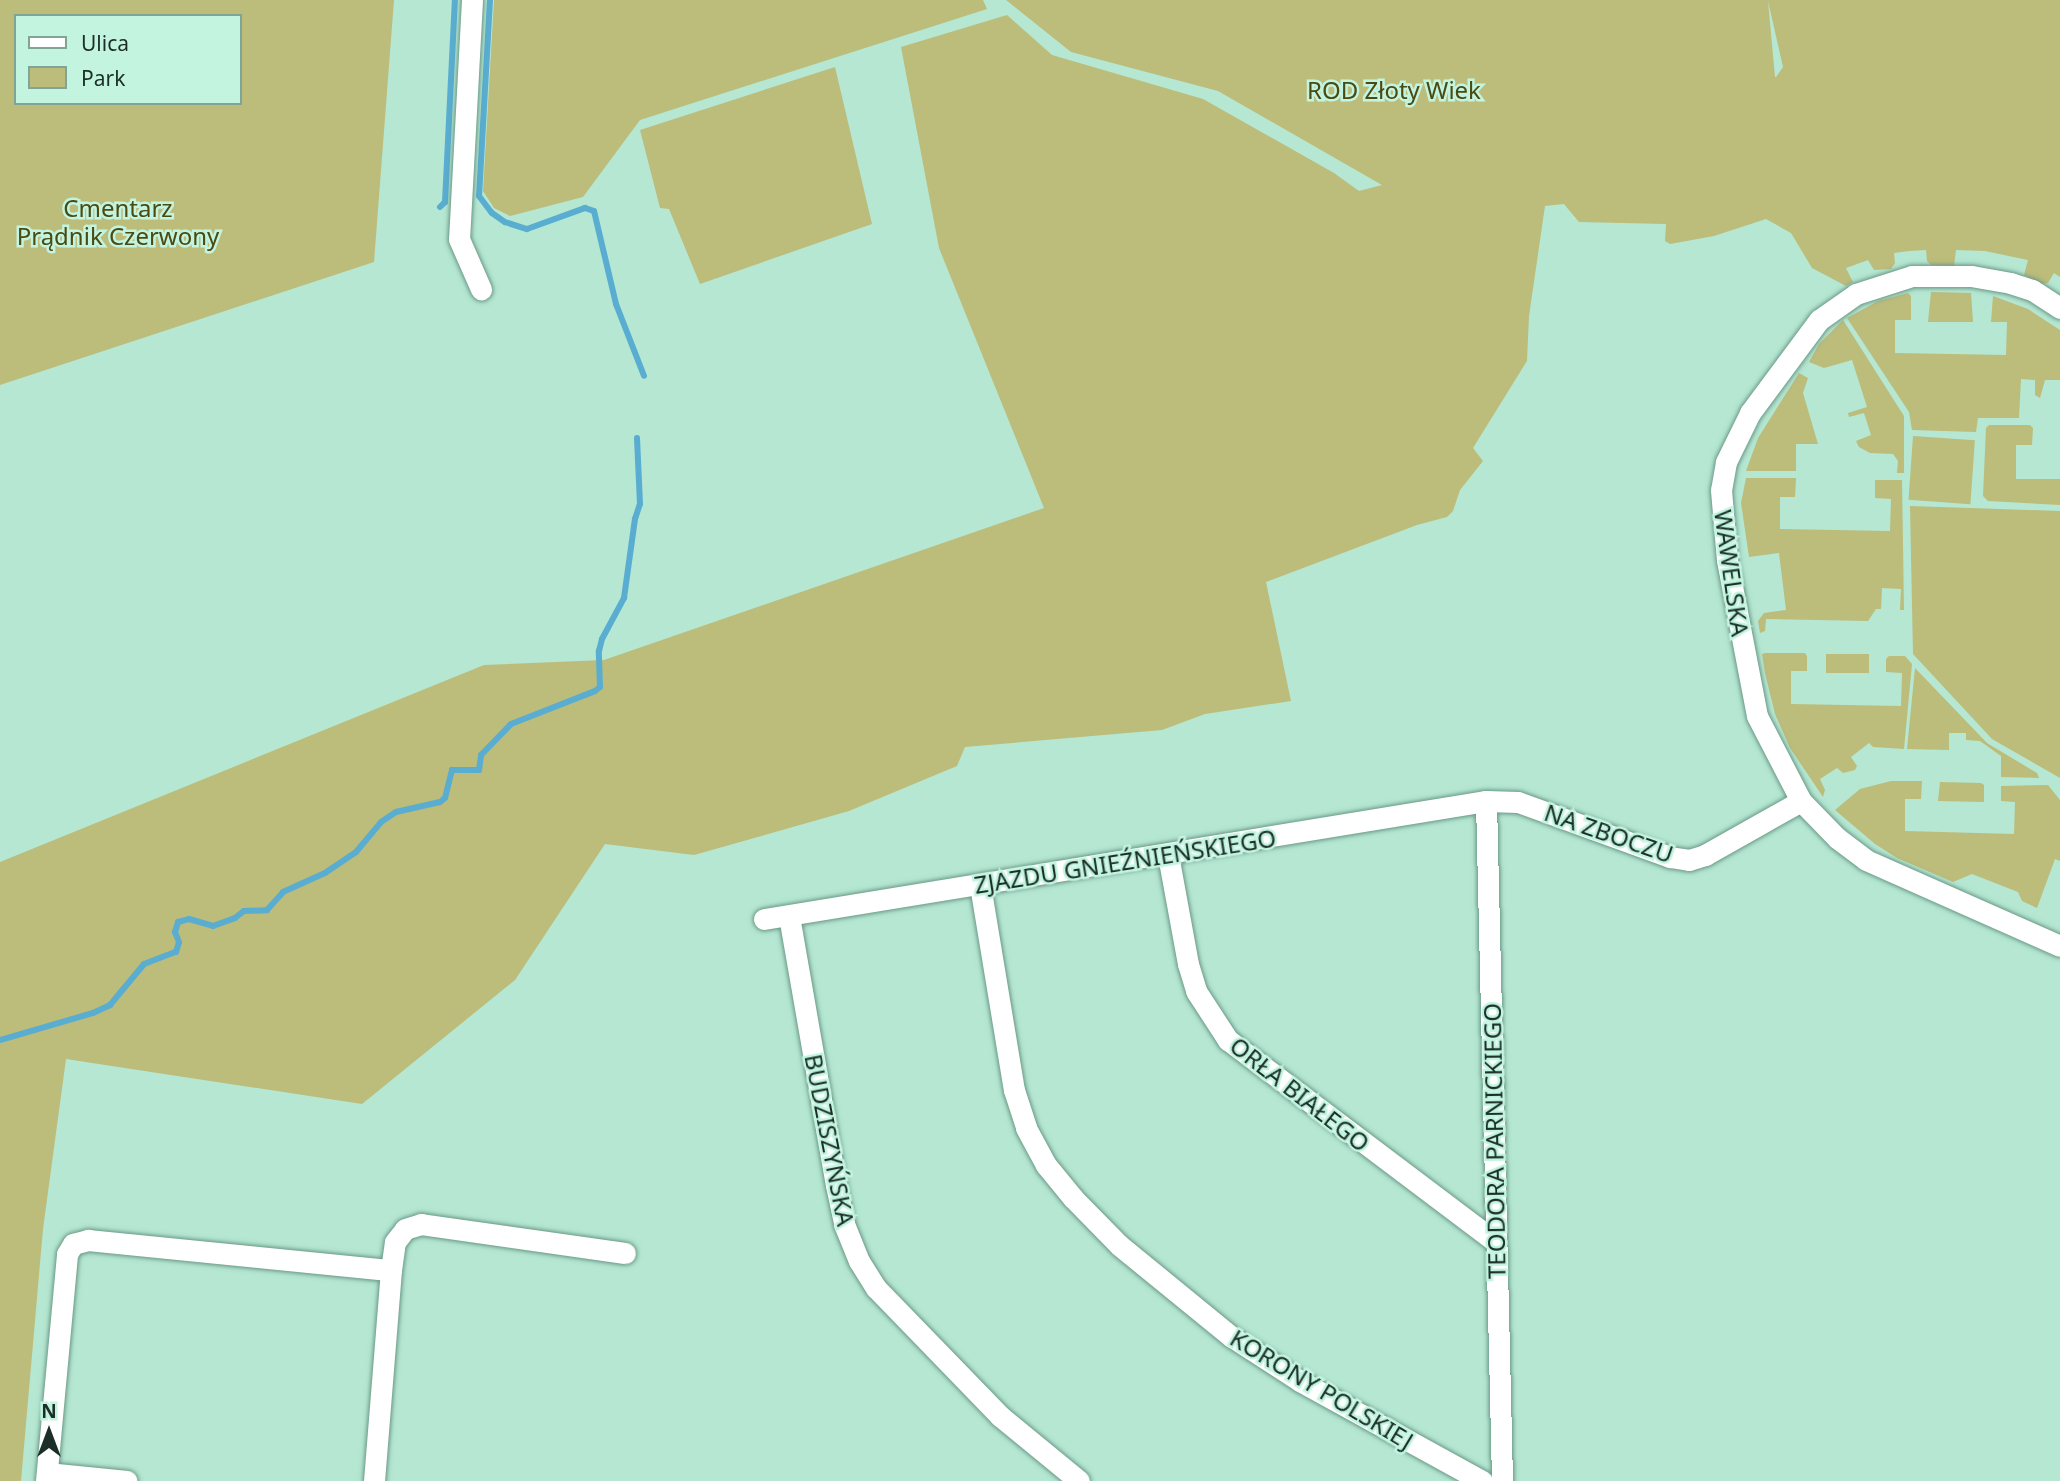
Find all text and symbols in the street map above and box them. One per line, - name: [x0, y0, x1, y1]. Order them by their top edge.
- legend: [14, 14, 242, 105]
- text: Ulica: [81, 29, 129, 57]
- text: Park: [81, 64, 125, 92]
- park label: ROD Złoty Wiek: [1307, 76, 1481, 104]
- park label: Cmentarz Prądnik Czerwony: [17, 194, 219, 250]
- street label: WAWELSKA: [1709, 508, 1755, 638]
- street label: NA ZBOCZU: [1541, 798, 1677, 868]
- street label: ZJAZDU GNIEŹNIEŃSKIEGO: [972, 823, 1278, 899]
- street label: TEODORA PARNICKIEGO: [1477, 1003, 1511, 1279]
- street label: ORŁA BIAŁEGO: [1225, 1031, 1375, 1157]
- street label: BUDZISZYŃSKA: [799, 1052, 861, 1228]
- street label: KORONY POLSKIEJ: [1225, 1323, 1419, 1455]
- north arrow: [14, 1397, 84, 1467]
- text: N: [41, 1398, 57, 1424]

